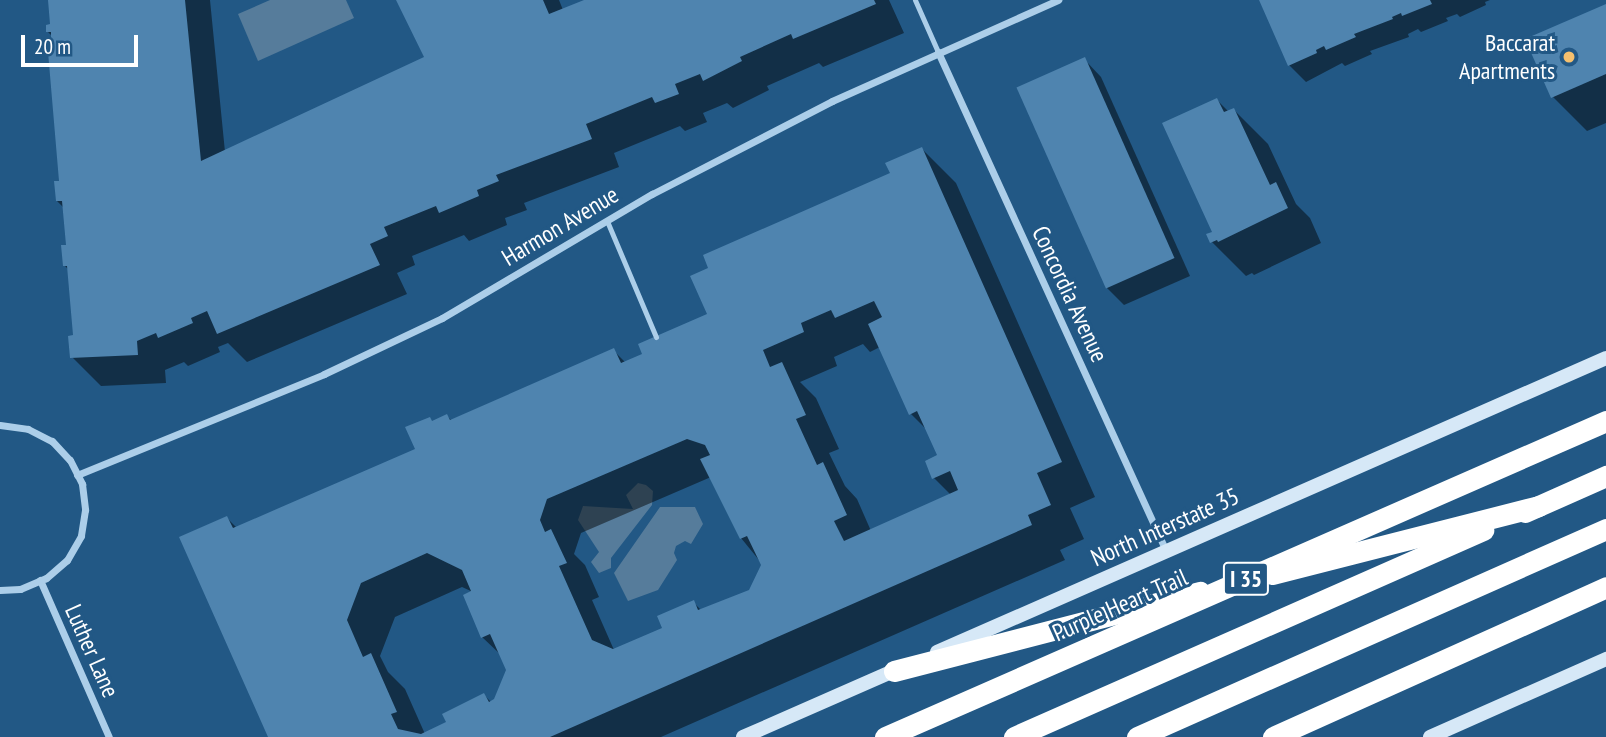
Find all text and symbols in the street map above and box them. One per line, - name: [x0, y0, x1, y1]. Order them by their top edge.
- scale bar: [24, 21, 142, 65]
- place label: Baccarat Apartments: [1459, 29, 1555, 85]
- text: 20 m: [34, 33, 71, 60]
- marker: Baccarat Apartments: [1561, 49, 1577, 65]
- street label: Harmon Avenue: [496, 180, 624, 272]
- street label: Concordia Avenue: [1026, 221, 1114, 367]
- street label: North Interstate 35: [1087, 482, 1243, 572]
- road number: I 35: [1222, 559, 1270, 598]
- street label: Purple Heart Trail: [1048, 562, 1192, 648]
- street label: Luther Lane: [59, 600, 125, 702]

